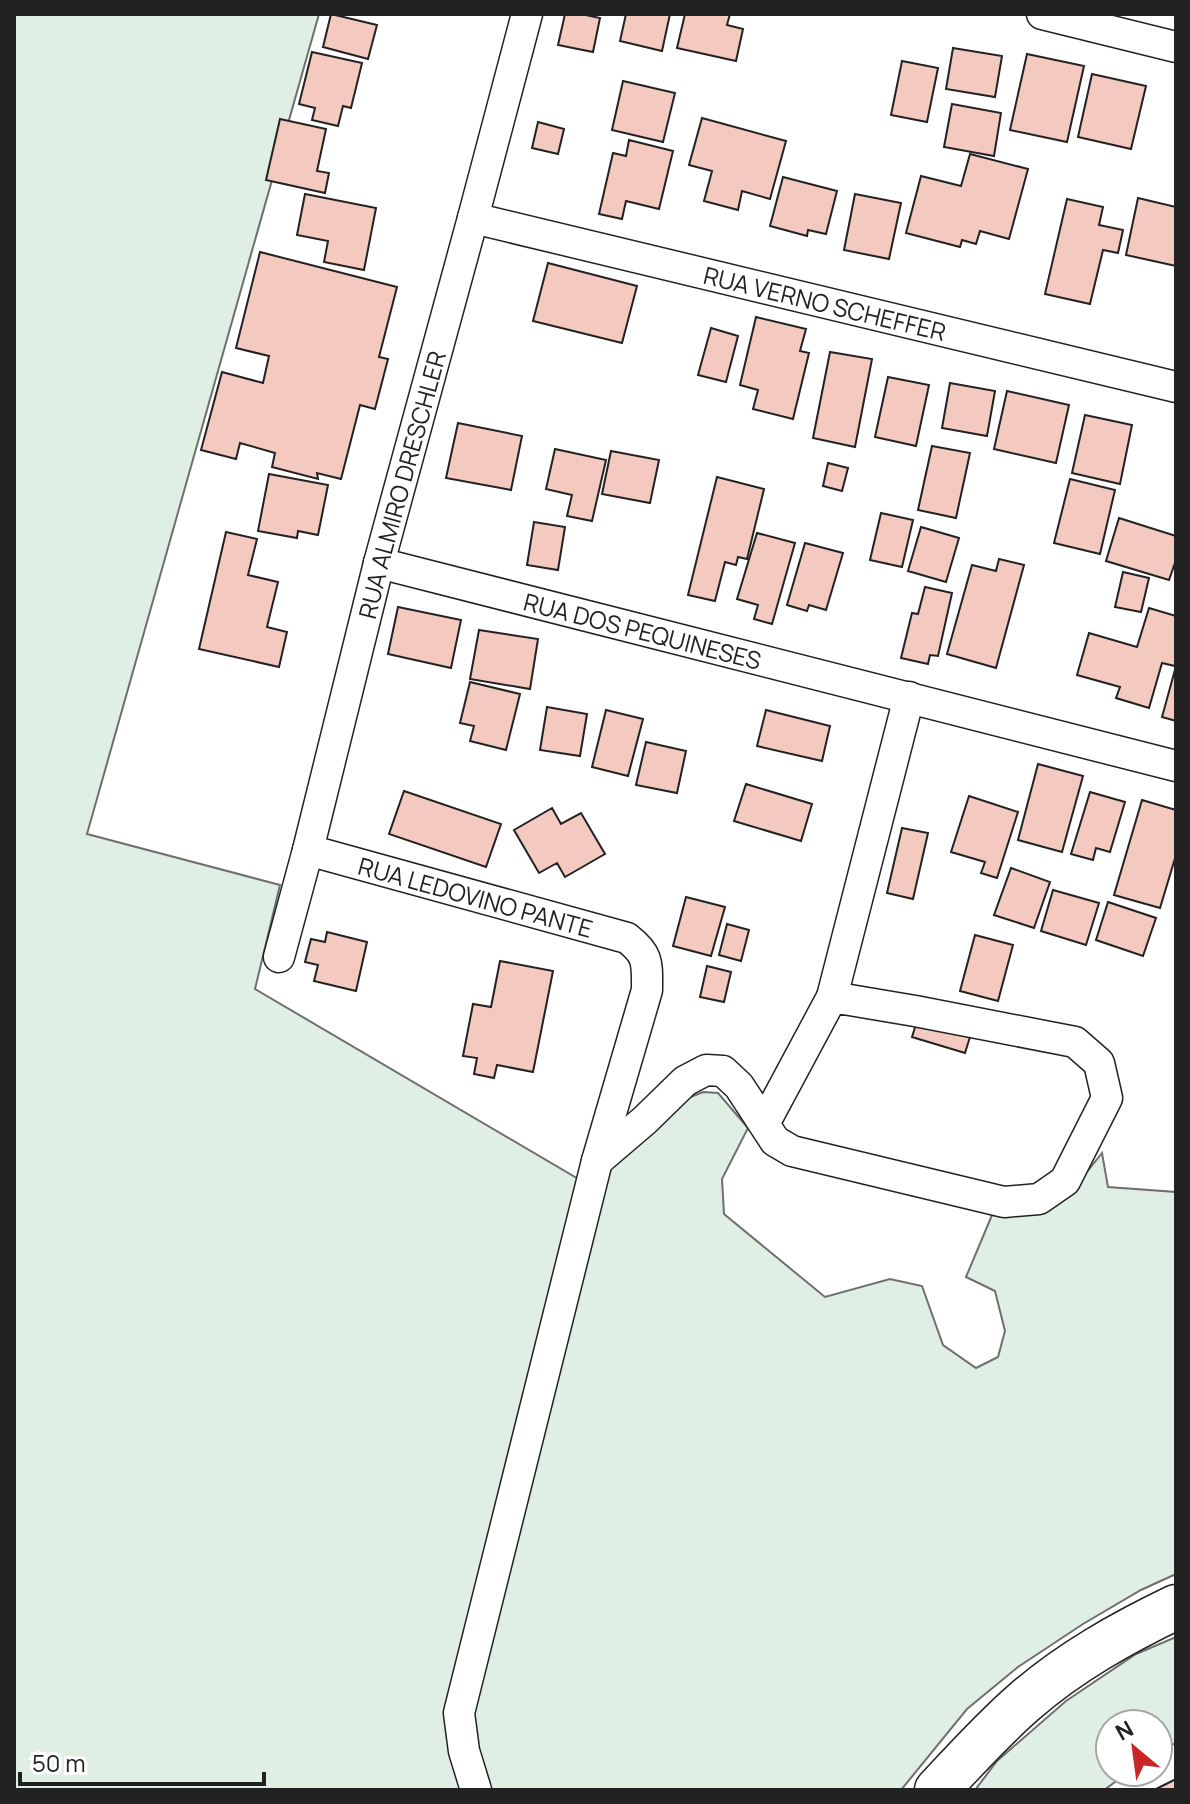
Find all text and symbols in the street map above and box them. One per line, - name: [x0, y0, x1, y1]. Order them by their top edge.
- street label: RUA VERNO SCHEFFER: [700, 258, 950, 348]
- street label: RUA ALMIRO DRESCHLER: [349, 347, 453, 622]
- street label: RUA DOS PEQUINESES: [520, 584, 765, 676]
- street label: RUA LEDOVINO PANTE: [355, 848, 597, 944]
- north arrow: [1094, 1708, 1174, 1788]
- text: N: [1110, 1714, 1138, 1747]
- scale bar: [20, 1736, 264, 1786]
- text: 50 m: [32, 1746, 86, 1779]

